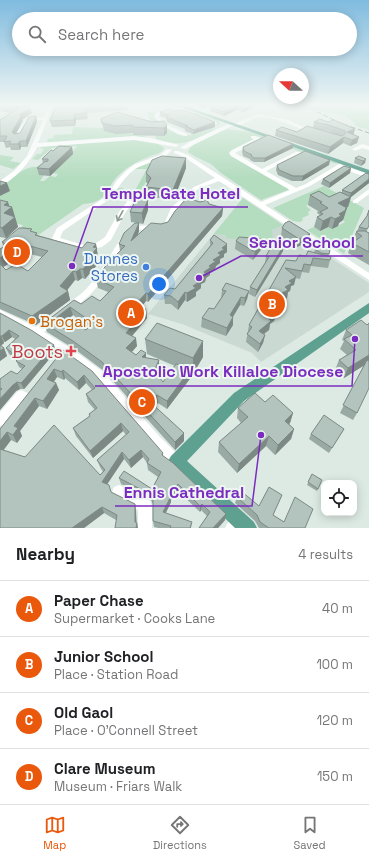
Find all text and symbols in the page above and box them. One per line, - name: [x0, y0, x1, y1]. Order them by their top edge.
- search box: [12, 12, 357, 56]
- icon: search: [26, 23, 48, 45]
- text: Search here: [58, 25, 144, 44]
- north arrow: [273, 68, 309, 104]
- callout: Temple Gate Hotel: [93, 179, 248, 207]
- text: Temple Gate Hotel: [102, 183, 240, 204]
- one-way arrow: [116, 210, 124, 222]
- callout: Senior School: [241, 228, 363, 256]
- text: Senior School: [249, 232, 355, 253]
- pin: D: [4, 237, 30, 267]
- place label: Dunnes Stores: [84, 249, 138, 285]
- marker: Dunnes Stores: [141, 262, 151, 272]
- your location: [149, 274, 169, 294]
- pin: B: [259, 289, 285, 319]
- pin: A: [118, 298, 144, 328]
- place label: Brogan’s: [40, 312, 103, 331]
- marker: Brogan’s: [27, 316, 37, 326]
- place label: Boots: [11, 340, 63, 363]
- marker: Boots: [66, 346, 76, 356]
- callout: Apostolic Work Killaloe Diocese: [95, 358, 352, 386]
- text: Apostolic Work Killaloe Diocese: [103, 361, 343, 382]
- pin: C: [129, 387, 155, 417]
- callout: Ennis Cathedral: [115, 478, 252, 506]
- map controls: [321, 480, 357, 516]
- button: locate: [321, 480, 357, 516]
- text: Ennis Cathedral: [124, 482, 244, 503]
- text: Nearby: [16, 543, 75, 565]
- text: 4 results: [298, 546, 353, 563]
- text: Paper Chase: [54, 591, 144, 610]
- text: A: [25, 600, 33, 617]
- text: 40 m: [322, 600, 353, 617]
- text: Supermarket · Cooks Lane: [54, 610, 215, 627]
- text: Junior School: [54, 647, 154, 666]
- text: B: [25, 656, 33, 673]
- text: 100 m: [316, 656, 353, 673]
- text: Place · Station Road: [54, 666, 178, 683]
- text: Old Gaol: [54, 703, 113, 722]
- text: C: [25, 712, 33, 729]
- text: 120 m: [317, 712, 353, 729]
- text: Place · O'Connell Street: [54, 722, 198, 739]
- text: Clare Museum: [54, 759, 156, 778]
- text: D: [25, 768, 33, 785]
- text: 150 m: [317, 768, 353, 785]
- text: Museum · Friars Walk: [54, 778, 182, 795]
- tab: Map: [43, 814, 66, 852]
- tab: Directions: [153, 814, 207, 852]
- tab: Saved: [294, 814, 326, 852]

